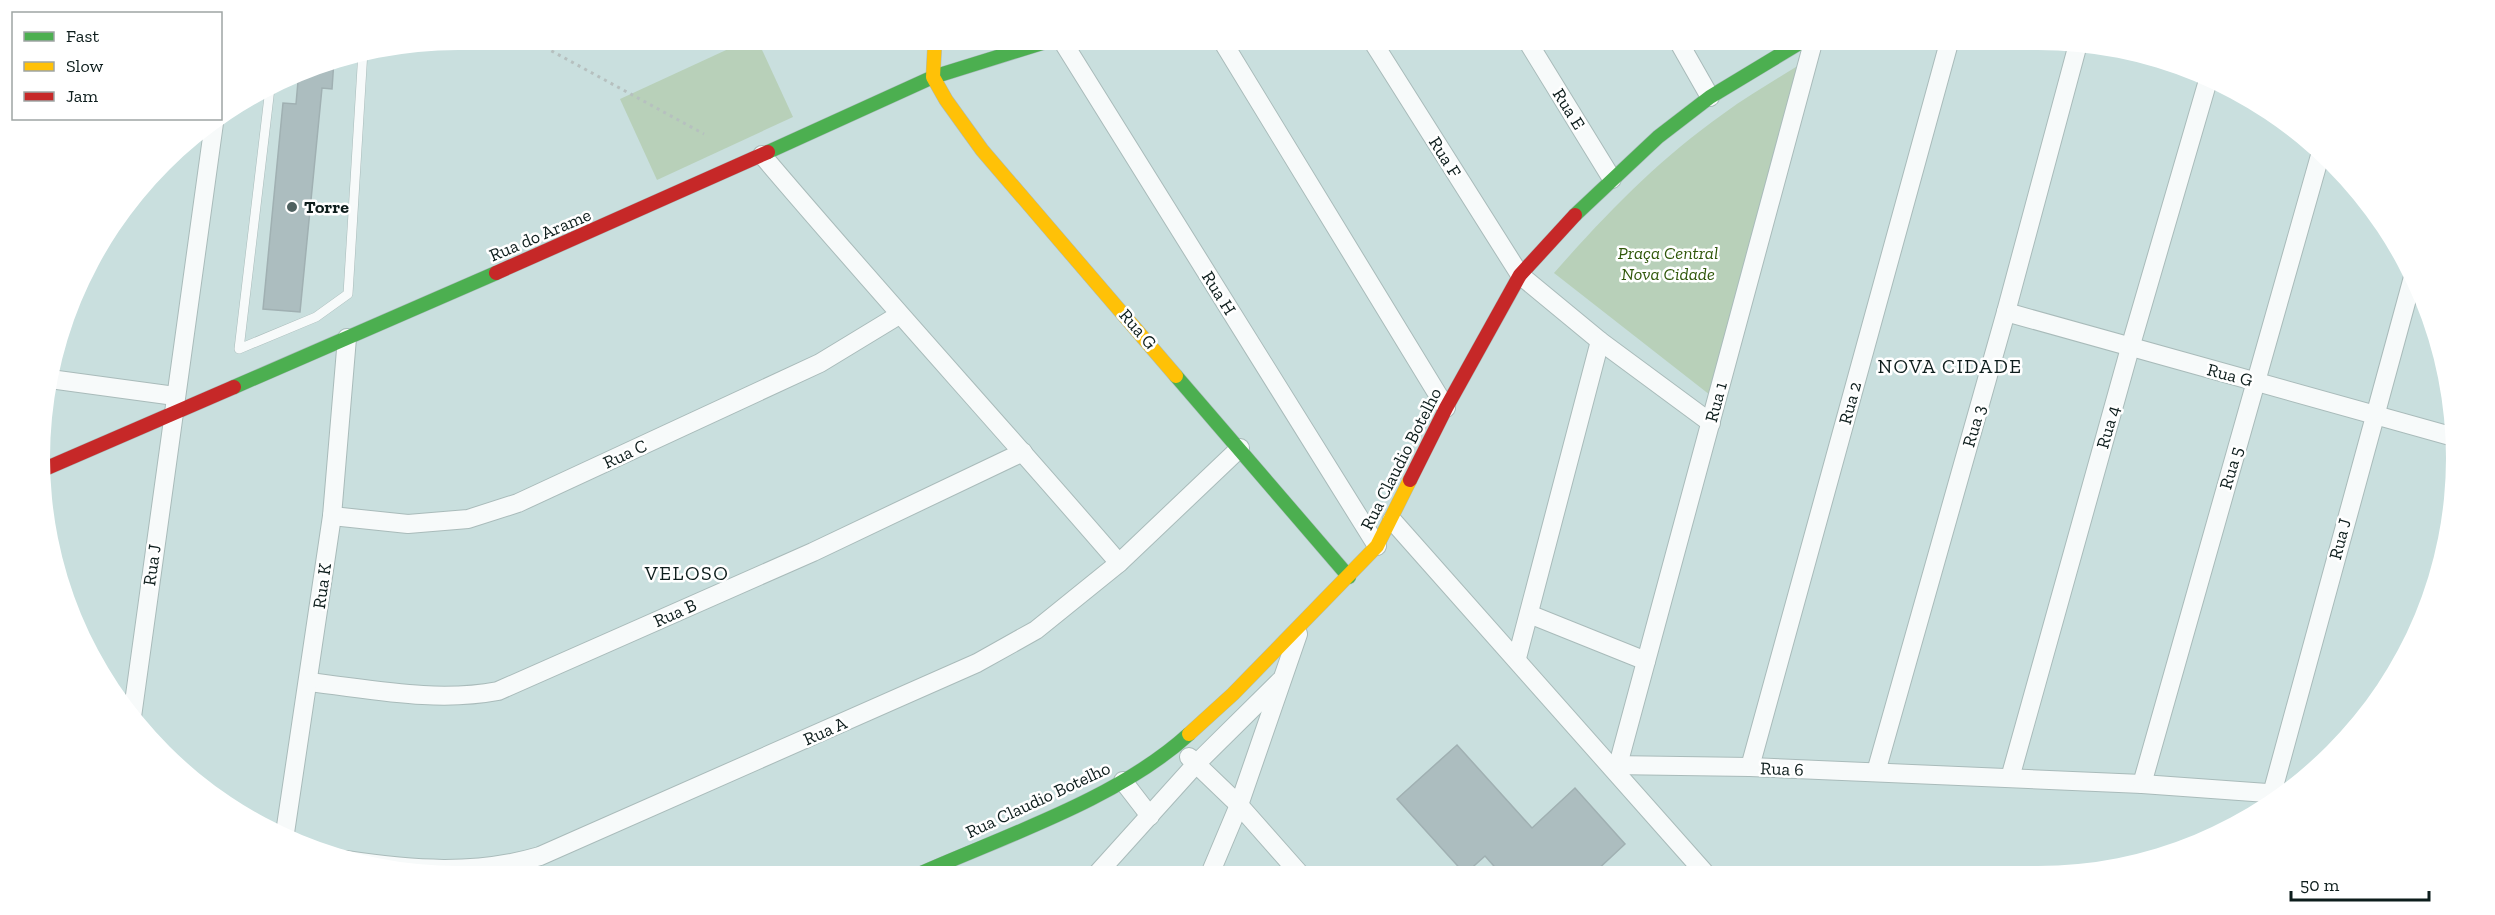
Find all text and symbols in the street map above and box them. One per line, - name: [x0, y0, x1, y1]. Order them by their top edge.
- legend: [12, 12, 222, 120]
- text: Fast: [66, 25, 99, 47]
- text: Slow: [66, 55, 103, 77]
- street label: Rua E: [1548, 84, 1590, 134]
- text: Jam: [66, 85, 98, 107]
- street label: Rua F: [1424, 133, 1466, 181]
- place label: Torre: [304, 196, 349, 218]
- marker: Torre: [285, 200, 299, 214]
- street label: Rua do Arame: [486, 204, 594, 266]
- park label: Praça Central Nova Cidade: [1618, 242, 1718, 285]
- street label: Rua H: [1197, 267, 1241, 319]
- street label: Rua G: [1114, 304, 1162, 354]
- district label: NOVA CIDADE: [1878, 354, 2022, 378]
- street label: Rua G: [2205, 358, 2255, 392]
- street label: Rua 1: [1700, 379, 1732, 425]
- street label: Rua 2: [1834, 379, 1866, 427]
- street label: Rua Claudio Botelho: [1356, 384, 1446, 534]
- street label: Rua 3: [1958, 402, 1991, 450]
- street label: Rua 4: [2091, 403, 2125, 451]
- street label: Rua C: [600, 434, 650, 474]
- street label: Rua 5: [2214, 444, 2248, 492]
- street label: Rua J: [2324, 516, 2356, 562]
- street label: Rua J: [138, 543, 166, 587]
- street label: Rua K: [308, 561, 336, 610]
- district label: VELOSO: [644, 561, 729, 585]
- street label: Rua B: [650, 594, 700, 632]
- street label: Rua A: [800, 712, 850, 750]
- street label: Rua Claudio Botelho: [962, 757, 1114, 843]
- street label: Rua 6: [1760, 757, 1804, 781]
- scale bar: [2291, 864, 2429, 902]
- text: 50 m: [2300, 874, 2340, 896]

